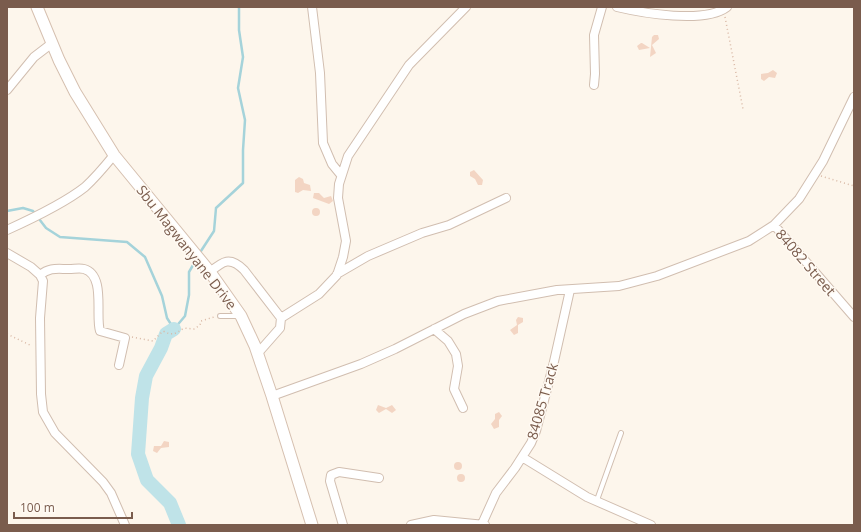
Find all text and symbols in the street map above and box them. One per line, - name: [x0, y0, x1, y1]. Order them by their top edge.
- street label: Sbu Magwanyane Drive: [132, 181, 242, 313]
- street label: 84082 Street: [772, 225, 840, 299]
- street label: 84085 Track: [522, 360, 562, 442]
- scale bar: [14, 494, 132, 520]
- text: 100 m: [20, 499, 55, 516]

